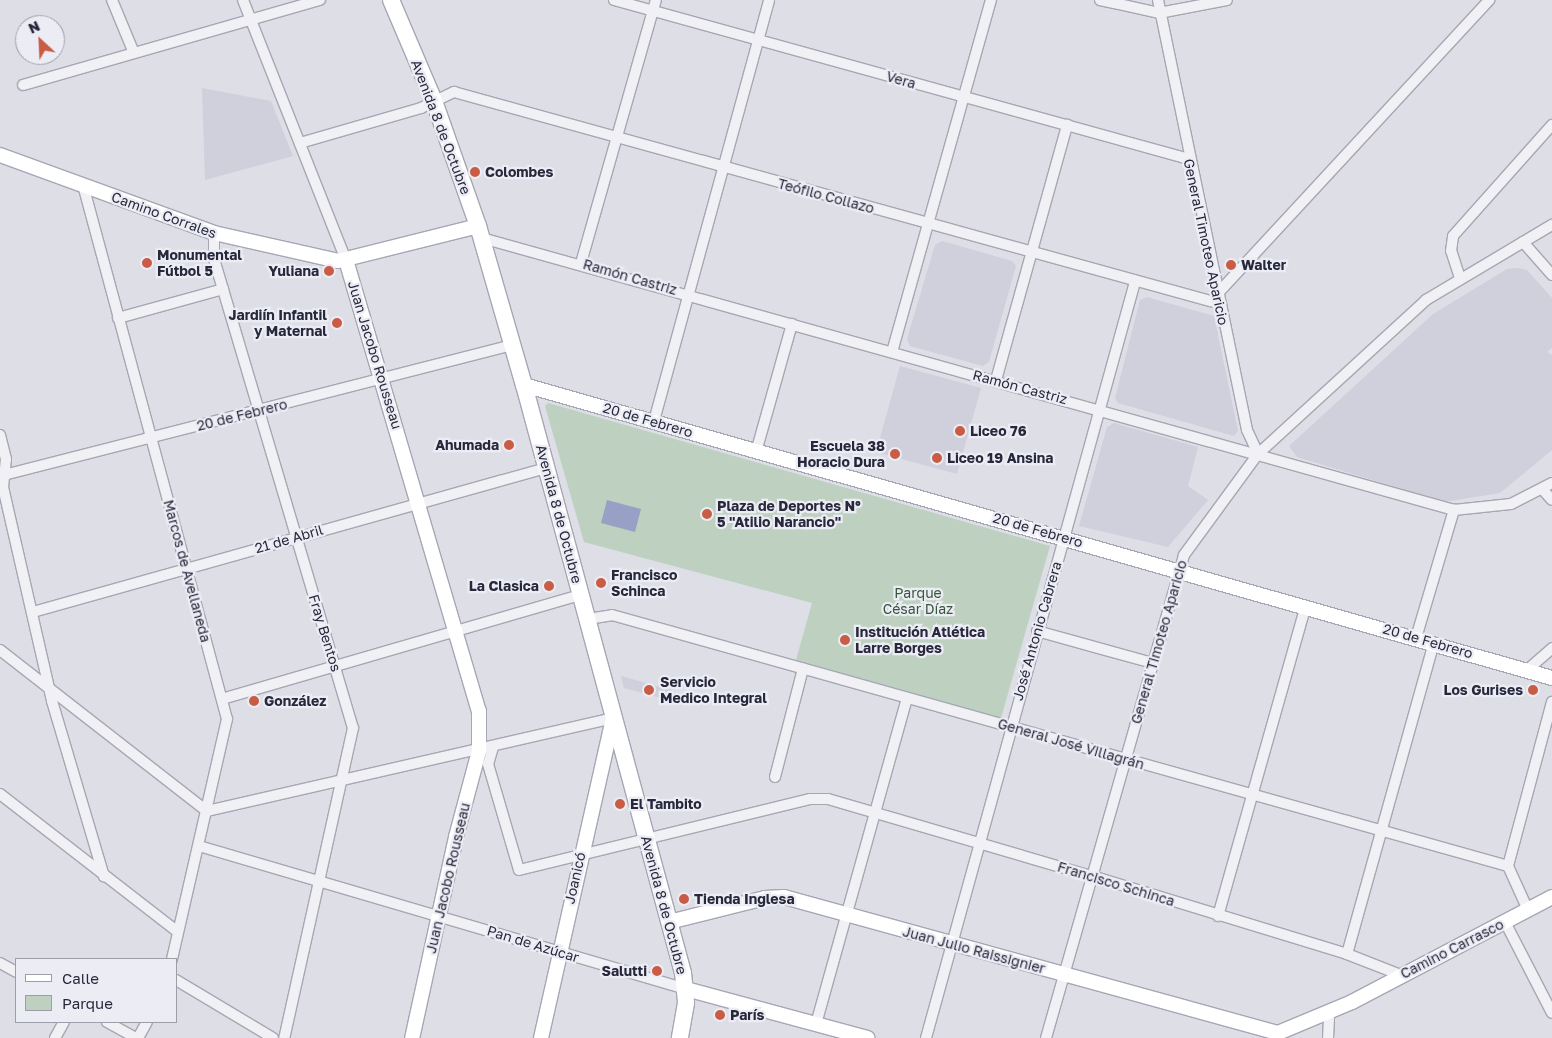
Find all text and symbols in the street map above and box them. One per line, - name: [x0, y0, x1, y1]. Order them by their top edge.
- north arrow: [15, 15, 65, 65]
- text: N: [25, 17, 42, 37]
- street label: Avenida 8 de Octubre: [408, 57, 474, 197]
- street label: Vera: [884, 68, 918, 92]
- street label: General Timoteo Aparicio: [1180, 157, 1232, 327]
- place label: Colombes: [485, 164, 553, 180]
- marker: Colombes: [469, 166, 481, 178]
- street label: Teófilo Collazo: [776, 175, 876, 217]
- street label: Camino Corrales: [109, 188, 219, 242]
- place label: Monumental Fútbol 5: [157, 247, 242, 280]
- street label: Ramón Castriz: [581, 256, 679, 298]
- marker: Monumental Fútbol 5: [141, 257, 153, 269]
- place label: Walter: [1241, 257, 1286, 273]
- marker: Walter: [1225, 259, 1237, 271]
- place label: Yuliana: [268, 263, 319, 279]
- marker: Yuliana: [323, 265, 335, 277]
- street label: Juan Jacobo Rousseau: [344, 279, 406, 431]
- place label: Jardiín Infantil y Maternal: [229, 307, 327, 340]
- marker: Jardiín Infantil y Maternal: [331, 317, 343, 329]
- street label: Ramón Castriz: [971, 366, 1069, 408]
- street label: 20 de Febrero: [195, 396, 289, 434]
- street label: 20 de Febrero: [601, 399, 695, 441]
- place label: Liceo 76: [970, 423, 1027, 439]
- marker: Liceo 76: [954, 425, 966, 437]
- place label: Ahumada: [435, 437, 499, 453]
- place label: Escuela 38 Horacio Dura: [797, 438, 885, 471]
- marker: Ahumada: [503, 439, 515, 451]
- street label: Avenida 8 de Octubre: [532, 443, 586, 585]
- marker: Escuela 38 Horacio Dura: [889, 448, 901, 460]
- place label: Liceo 19 Ansina: [947, 450, 1053, 466]
- marker: Liceo 19 Ansina: [931, 452, 943, 464]
- street label: Marcos de Avellaneda: [160, 498, 214, 644]
- place label: Plaza de Deportes Nº 5 "Atilio Narancio": [717, 498, 860, 530]
- marker: Plaza de Deportes Nº 5 "Atilio Narancio": [701, 508, 713, 520]
- street label: 20 de Febrero: [991, 509, 1085, 551]
- street label: 21 de Abril: [253, 521, 325, 557]
- street label: General Timoteo Aparicio: [1128, 558, 1190, 726]
- street label: José Antonio Cabrera: [1009, 559, 1065, 703]
- place label: Francisco Schinca: [611, 567, 677, 600]
- marker: Francisco Schinca: [595, 577, 607, 589]
- place label: La Clasica: [469, 578, 539, 594]
- marker: La Clasica: [543, 580, 555, 592]
- park label: Parque César Díaz: [883, 585, 953, 618]
- street label: Fray Bentos: [305, 592, 345, 674]
- street label: 20 de Febrero: [1381, 620, 1475, 662]
- place label: Institución Atlética Larre Borges: [855, 624, 985, 656]
- marker: Institución Atlética Larre Borges: [839, 634, 851, 646]
- place label: Servicio Medico Integral: [660, 674, 767, 706]
- place label: Los Gurises: [1443, 682, 1523, 698]
- marker: Servicio Medico Integral: [642, 683, 656, 697]
- marker: Los Gurises: [1527, 684, 1539, 696]
- place label: González: [264, 693, 326, 709]
- marker: González: [248, 695, 260, 707]
- street label: General José Villagrán: [996, 715, 1146, 773]
- place label: El Tambito: [630, 796, 702, 812]
- marker: El Tambito: [614, 798, 626, 810]
- street label: Juan Jacobo Rousseau: [422, 801, 474, 955]
- street label: Avenida 8 de Octubre: [637, 834, 691, 976]
- street label: Joanicó: [561, 851, 589, 905]
- street label: Francisco Schinca: [1055, 858, 1177, 910]
- place label: Tienda Inglesa: [694, 891, 795, 907]
- marker: Tienda Inglesa: [678, 893, 690, 905]
- street label: Camino Carrasco: [1398, 916, 1506, 982]
- street label: Pan de Azúcar: [485, 922, 581, 966]
- street label: Juan Julio Raissignier: [901, 923, 1047, 977]
- legend: [15, 958, 178, 1023]
- place label: Salutti: [602, 963, 647, 979]
- marker: Salutti: [651, 965, 663, 977]
- text: Calle: [62, 969, 99, 987]
- text: Parque: [62, 994, 113, 1012]
- place label: París: [730, 1007, 764, 1023]
- marker: París: [714, 1009, 726, 1021]

